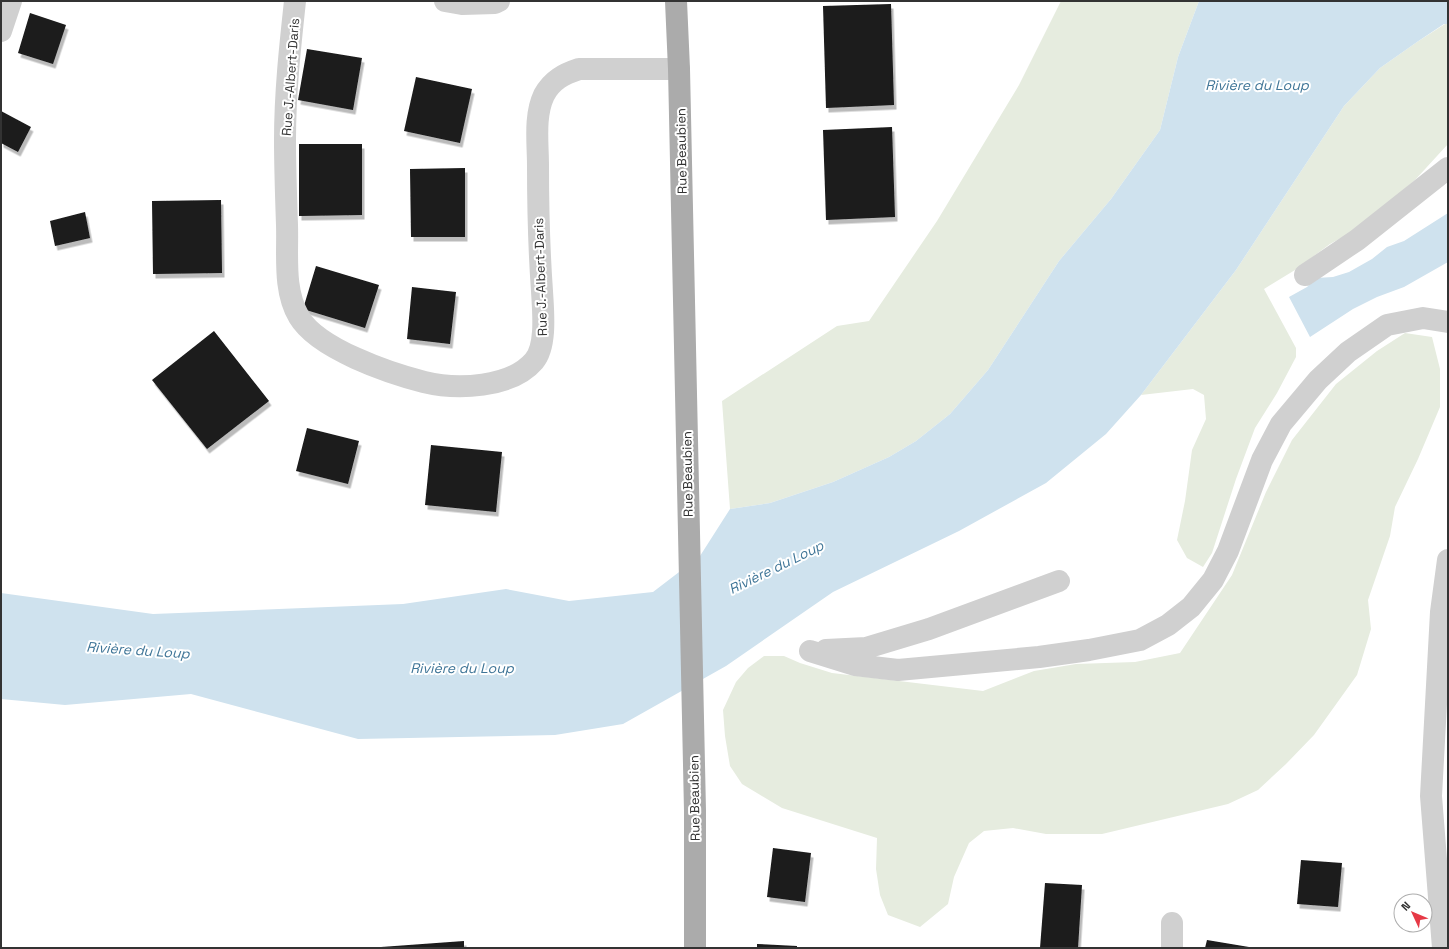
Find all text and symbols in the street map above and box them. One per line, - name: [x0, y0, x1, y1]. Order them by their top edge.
- street label: Rue J.-Albert-Daris: [278, 17, 303, 137]
- water label: Rivière du Loup: [1205, 76, 1310, 94]
- street label: Rue Beaubien: [672, 108, 691, 194]
- street label: Rue J.-Albert-Daris: [530, 217, 551, 336]
- street label: Rue Beaubien: [678, 431, 697, 517]
- water label: Rivière du Loup: [726, 536, 827, 598]
- water label: Rivière du Loup: [86, 637, 191, 663]
- water label: Rivière du Loup: [410, 659, 515, 677]
- street label: Rue Beaubien: [685, 755, 704, 841]
- north arrow: [1393, 893, 1433, 933]
- text: N: [1398, 899, 1413, 914]

